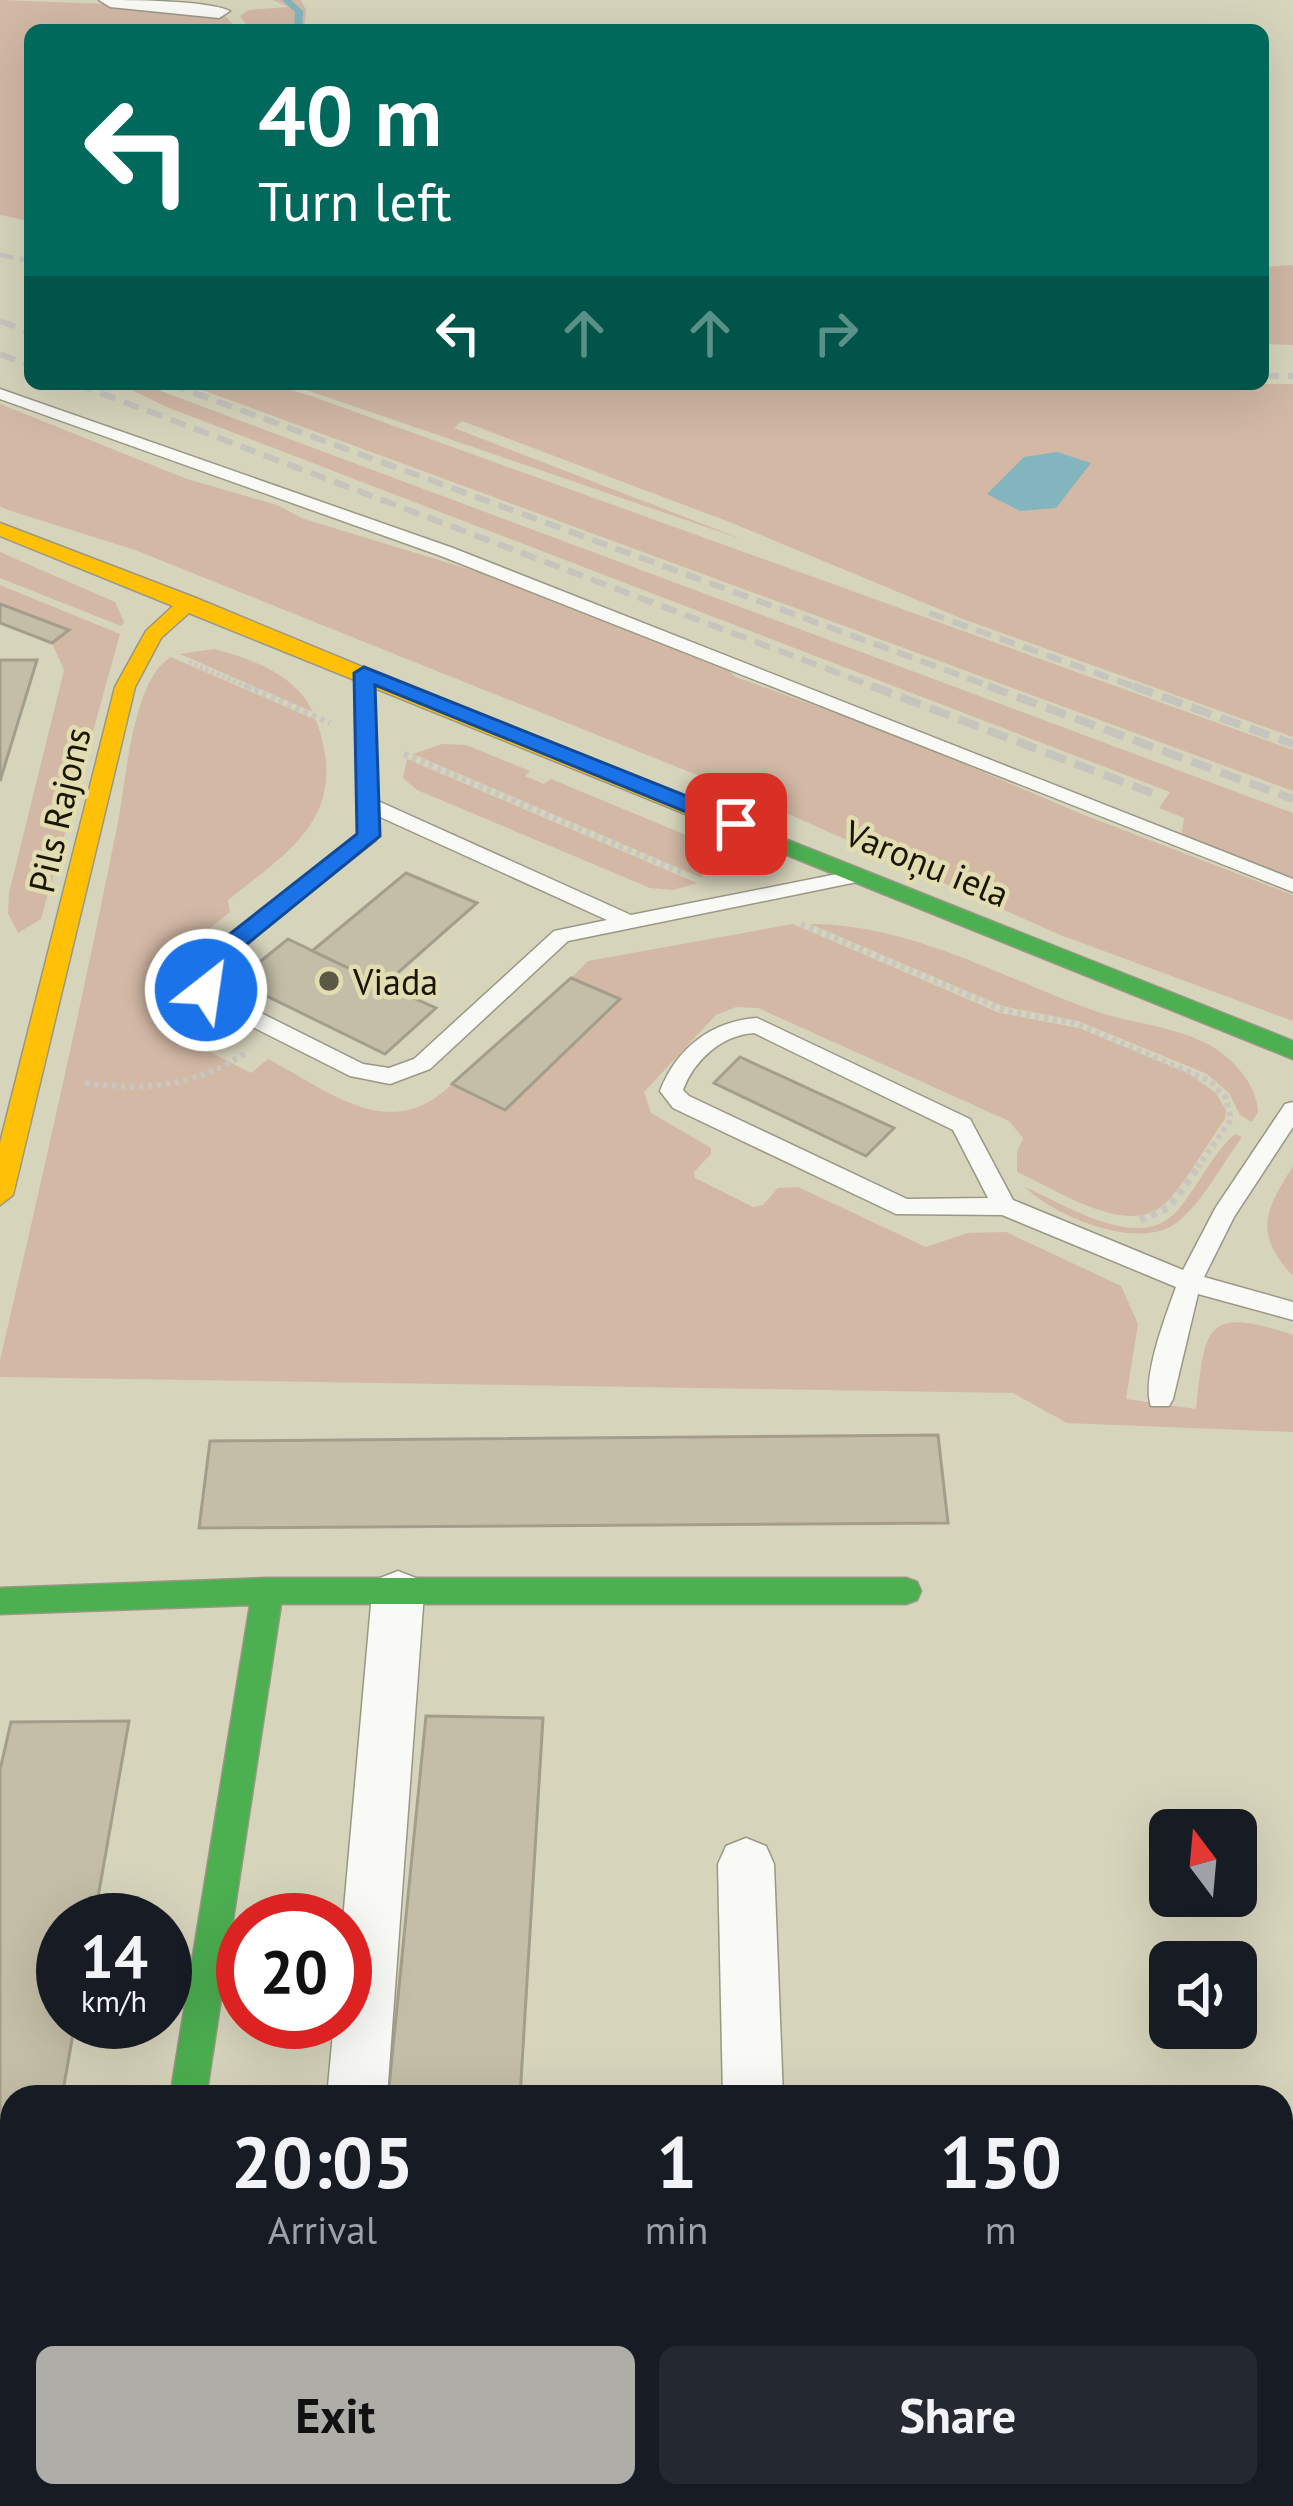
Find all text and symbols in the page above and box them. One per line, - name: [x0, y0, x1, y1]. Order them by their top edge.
- text: 40 m: [258, 60, 442, 169]
- icon: left: [60, 72, 216, 228]
- text: Turn left: [258, 166, 452, 236]
- icon: left: [425, 300, 491, 366]
- icon: ahead: [551, 300, 617, 366]
- icon: ahead: [677, 300, 743, 366]
- icon: right: [803, 300, 869, 366]
- street label: Pils Rajons: [17, 723, 101, 897]
- pin: [685, 773, 787, 875]
- icon: arrive: [703, 791, 769, 857]
- street label: Varoņu iela: [837, 808, 1016, 917]
- position arrow: [143, 927, 269, 1053]
- place label: Viada: [352, 958, 438, 1005]
- marker: Viada: [316, 968, 342, 994]
- north arrow: [1149, 1809, 1257, 1917]
- map controls: [1149, 1809, 1257, 2049]
- speed limit sign: 20: [216, 1893, 372, 2049]
- text: 14: [80, 1917, 148, 1995]
- button: sound: [1149, 1941, 1257, 2049]
- text: km/h: [81, 1981, 147, 2020]
- text: 20:05: [231, 2115, 414, 2208]
- text: 1: [656, 2115, 697, 2208]
- text: 150: [939, 2115, 1062, 2208]
- text: Arrival: [268, 2204, 377, 2255]
- text: min: [645, 2204, 708, 2255]
- text: m: [985, 2204, 1016, 2255]
- button: Exit: [36, 2346, 635, 2484]
- button: Share: [659, 2346, 1257, 2484]

